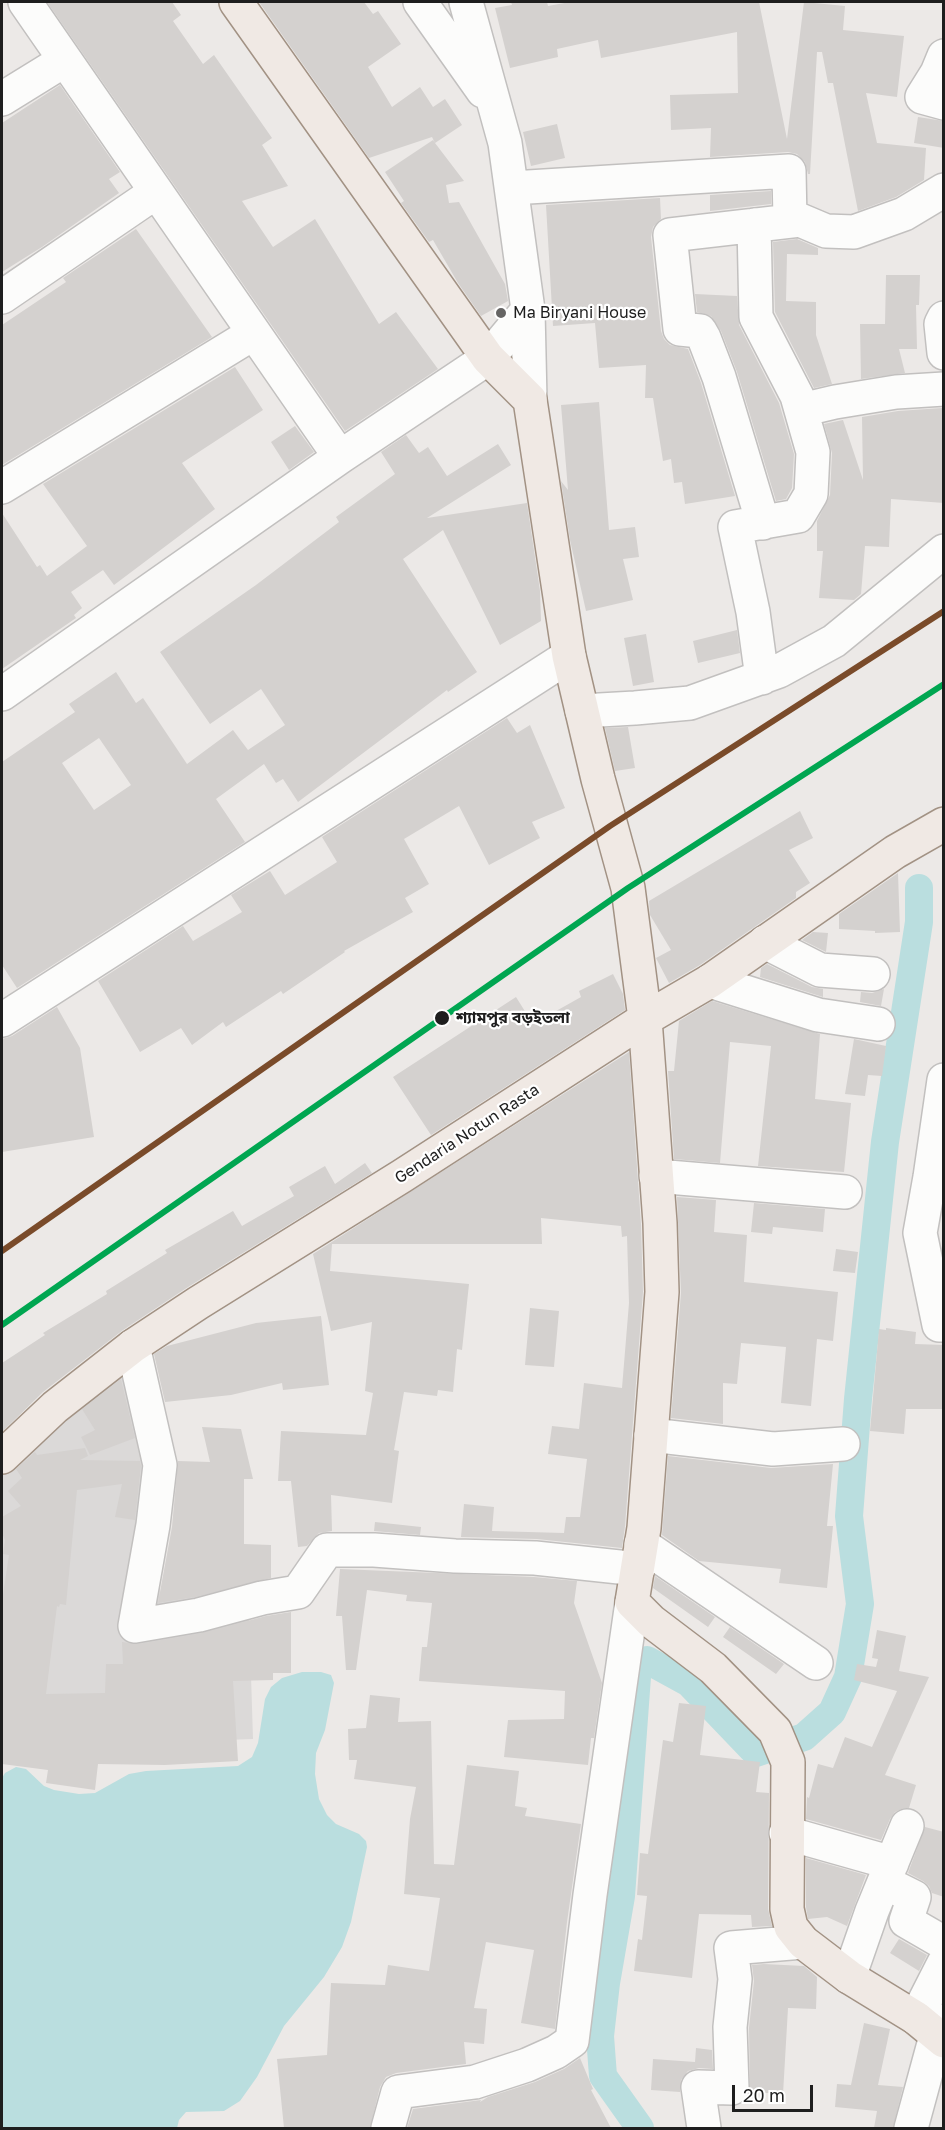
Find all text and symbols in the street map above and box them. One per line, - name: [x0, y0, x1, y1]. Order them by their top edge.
- place label: Ma Biryani House: [513, 303, 646, 323]
- marker: Ma Biryani House: [494, 306, 508, 320]
- place label: শ্যামপুর বড়ইতলা: [456, 1008, 570, 1028]
- marker: শ্যামপুর বড়ইতলা: [433, 1009, 451, 1027]
- street label: Gendaria Notun Rasta: [391, 1080, 543, 1188]
- scale bar: [735, 2073, 816, 2111]
- text: 20 m: [743, 2084, 785, 2106]

